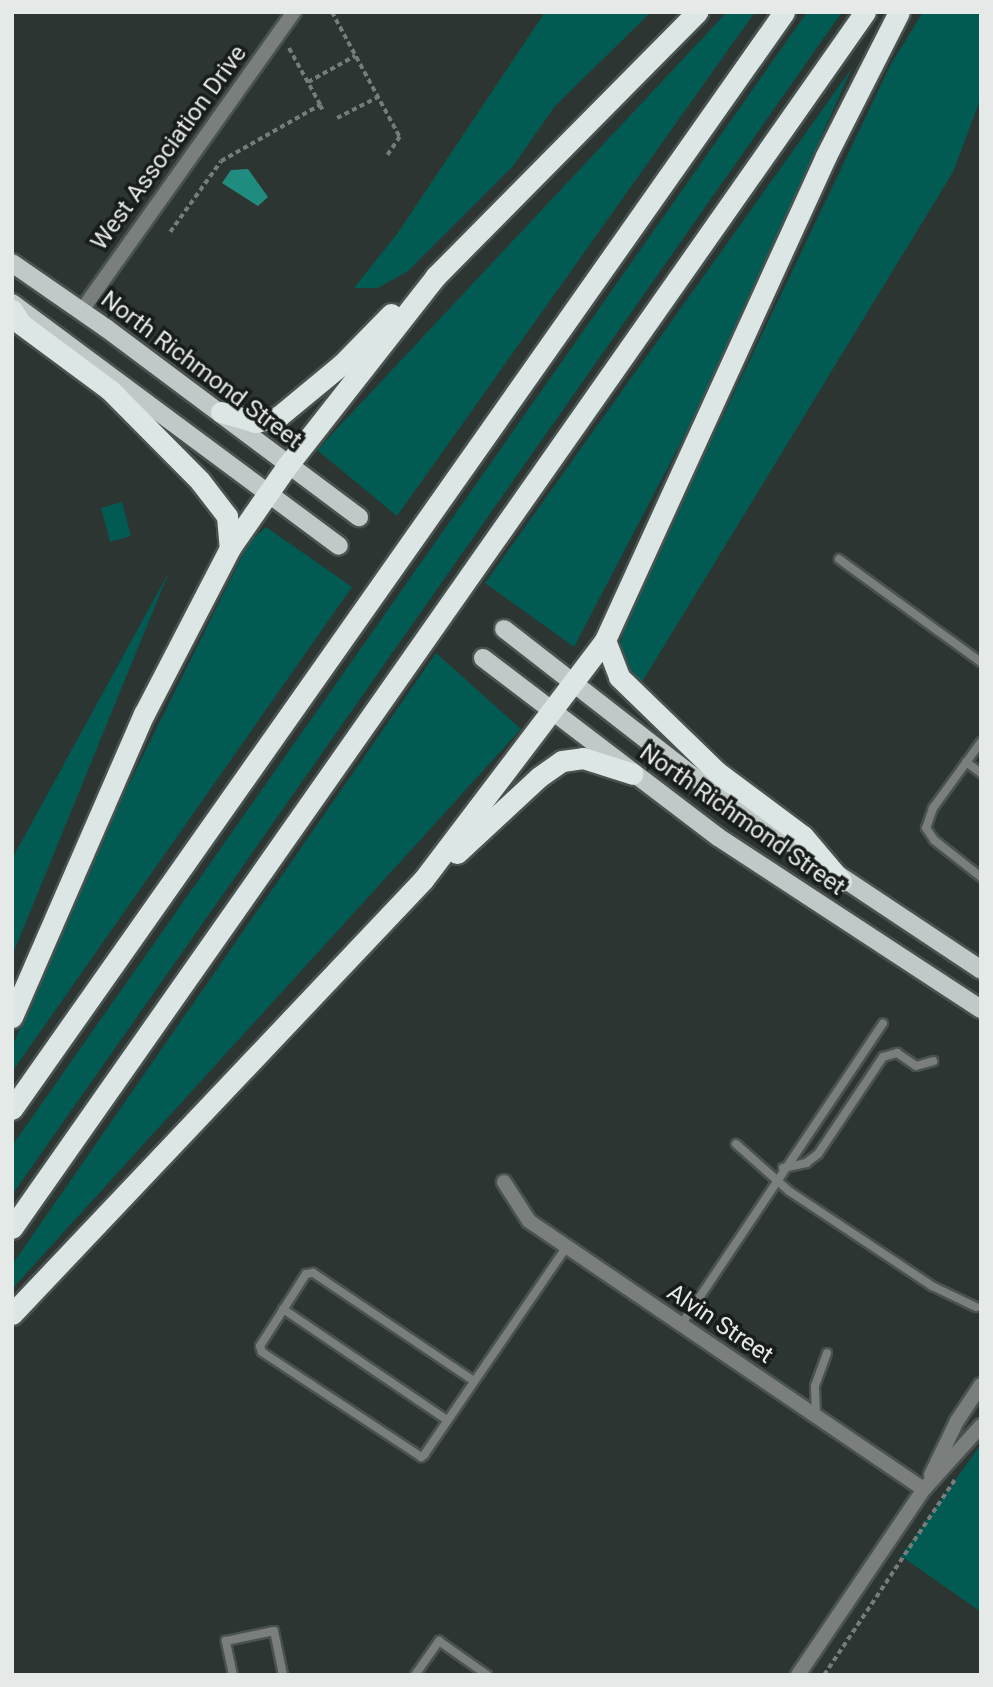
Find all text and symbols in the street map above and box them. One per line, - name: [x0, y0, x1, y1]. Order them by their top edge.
- street label: West Association Drive: [85, 40, 253, 256]
- street label: North Richmond Street: [95, 285, 307, 455]
- street label: North Richmond Street: [634, 738, 850, 902]
- street label: Alvin Street: [662, 1278, 778, 1370]

